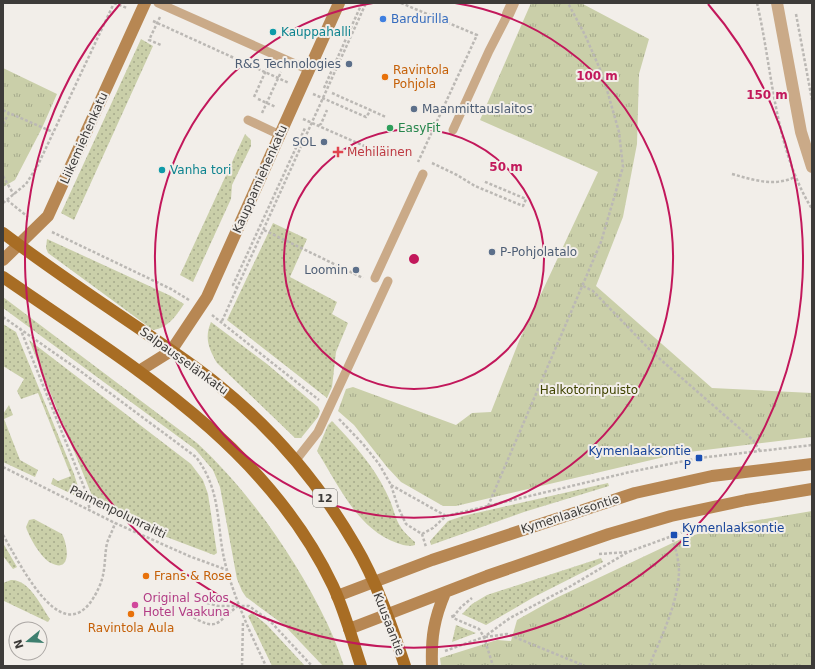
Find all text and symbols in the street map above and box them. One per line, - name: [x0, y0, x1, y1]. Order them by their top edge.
- place label: Bardurilla: [391, 12, 449, 26]
- marker: Bardurilla: [378, 14, 388, 24]
- place label: Kauppahalli: [281, 25, 351, 39]
- marker: Kauppahalli: [268, 27, 278, 37]
- place label: R&S Technologies: [235, 57, 341, 71]
- marker: R&S Technologies: [344, 59, 354, 69]
- place label: Ravintola Pohjola: [393, 63, 449, 91]
- text: 100 m: [576, 69, 618, 83]
- marker: Ravintola Pohjola: [380, 72, 390, 82]
- text: 150 m: [746, 88, 788, 102]
- street label: Liikemiehenkatu: [58, 90, 110, 186]
- place label: Maanmittauslaitos: [422, 102, 533, 116]
- marker: Maanmittauslaitos: [409, 104, 419, 114]
- place label: EasyFit: [398, 121, 441, 135]
- street label: Kauppamiehenkatu: [230, 123, 290, 235]
- marker: EasyFit: [385, 123, 395, 133]
- place label: SOL: [292, 135, 316, 149]
- marker: SOL: [319, 137, 329, 147]
- place label: Mehiläinen: [347, 145, 412, 159]
- marker: Mehiläinen: [332, 146, 344, 158]
- text: 50 m: [489, 160, 523, 174]
- place label: Vanha tori: [170, 163, 231, 177]
- marker: Vanha tori: [157, 165, 167, 175]
- place label: P-Pohjolatalo: [500, 245, 577, 259]
- marker: P-Pohjolatalo: [487, 247, 497, 257]
- centre of rings: [407, 252, 421, 266]
- place label: Loomin: [304, 263, 348, 277]
- marker: Loomin: [351, 265, 361, 275]
- street label: Salpausselänkatu: [137, 324, 231, 398]
- park label: Halkotorinpuisto: [540, 383, 638, 397]
- place label: Kymenlaaksontie P: [589, 444, 691, 472]
- marker: Kymenlaaksontie P: [694, 453, 704, 463]
- street label: Paimenpolunraitti: [67, 482, 169, 542]
- road number: 12: [313, 489, 337, 507]
- street label: Kymenlaaksontie: [519, 492, 621, 536]
- place label: Kymenlaaksontie E: [682, 521, 784, 549]
- marker: Kymenlaaksontie E: [669, 530, 679, 540]
- place label: Frans & Rose: [154, 569, 232, 583]
- marker: Frans & Rose: [141, 571, 151, 581]
- street label: Kuusaantie: [371, 590, 407, 658]
- place label: Original Sokos Hotel Vaakuna: [143, 591, 230, 619]
- marker: Original Sokos Hotel Vaakuna: [130, 600, 140, 610]
- marker: Ravintola Aula: [126, 609, 136, 619]
- north arrow: [8, 621, 48, 661]
- place label: Ravintola Aula: [88, 621, 174, 635]
- text: N: [11, 638, 27, 650]

